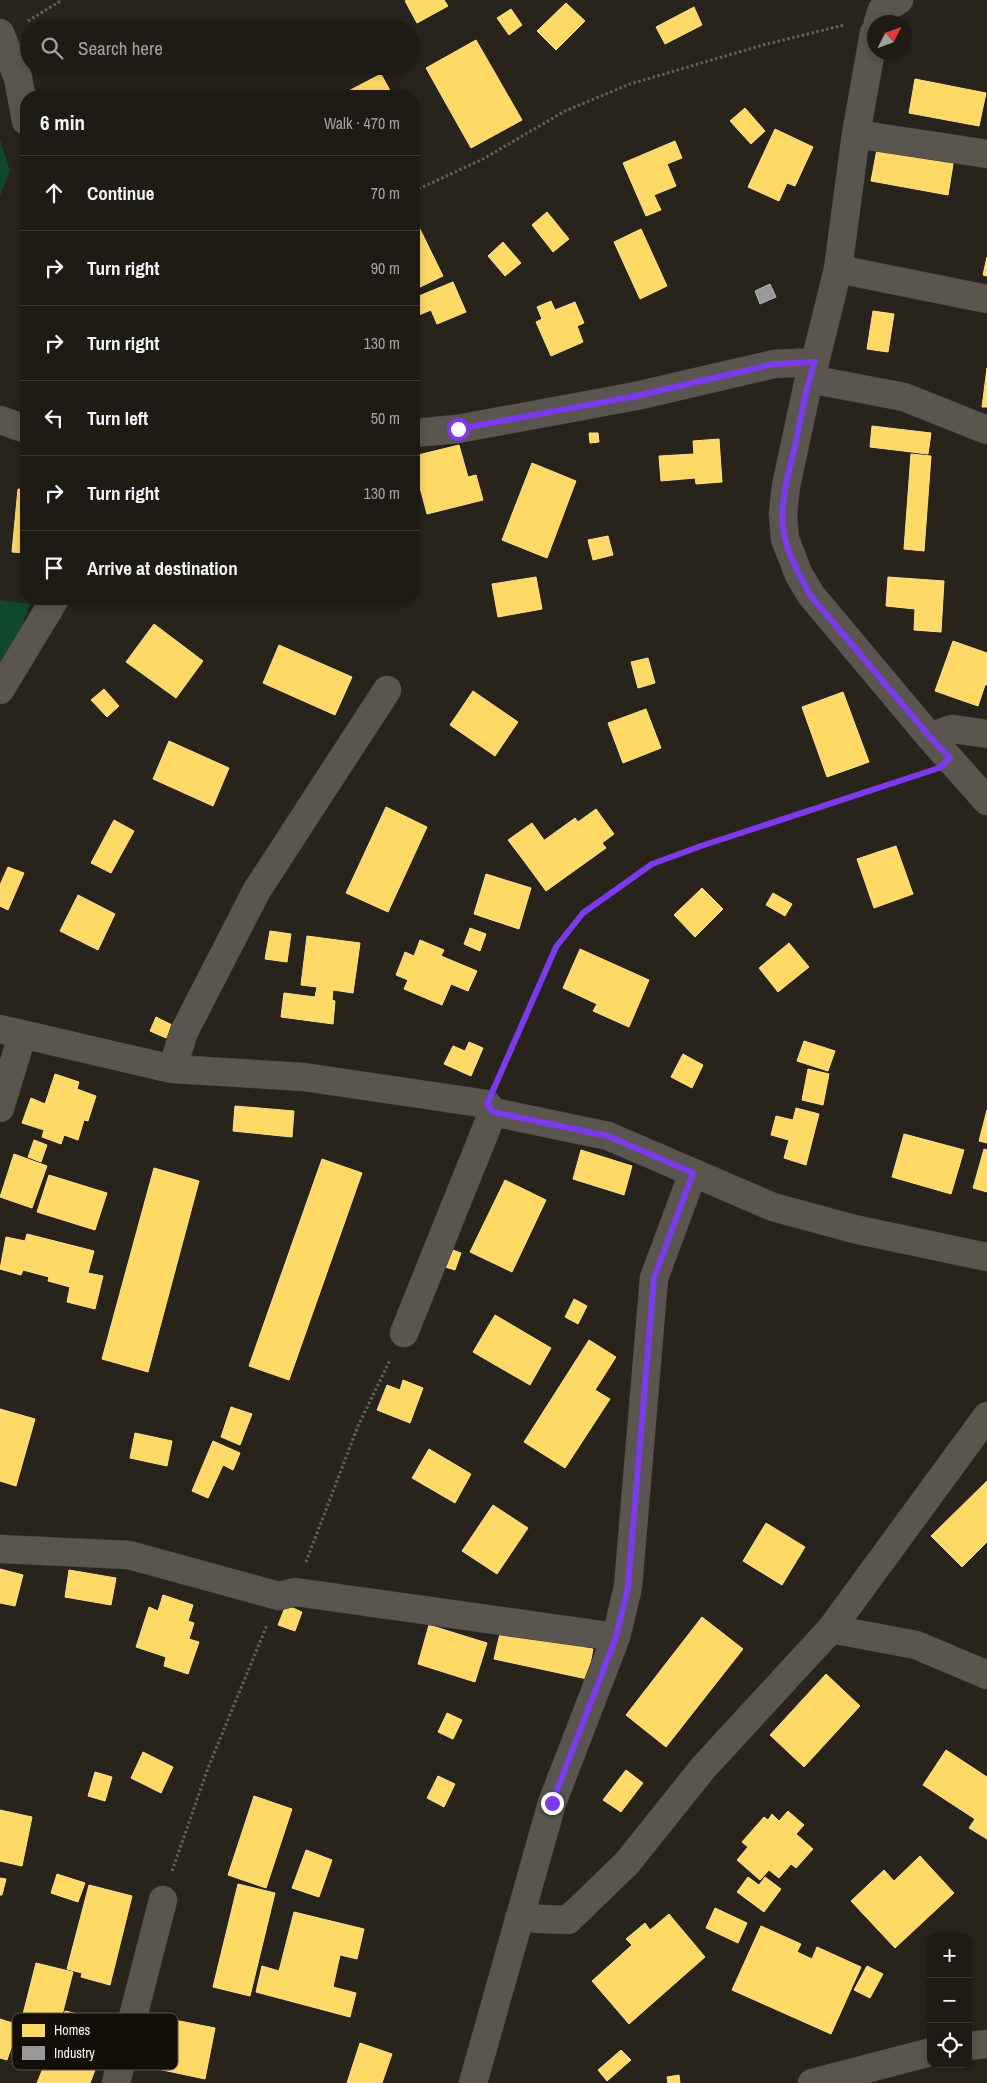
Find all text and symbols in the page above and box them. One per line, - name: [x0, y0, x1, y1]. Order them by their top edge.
- north arrow: [867, 15, 912, 60]
- search box: [20, 20, 420, 75]
- icon: search: [38, 34, 66, 62]
- text: Search here: [78, 35, 163, 61]
- text: 6 min: [40, 108, 85, 137]
- text: Walk · 470 m: [324, 112, 400, 134]
- icon: ahead: [40, 179, 68, 207]
- text: Continue: [87, 180, 155, 206]
- text: 70 m: [371, 182, 400, 204]
- icon: right: [40, 254, 68, 282]
- text: Turn right: [87, 255, 159, 281]
- text: 90 m: [371, 257, 400, 279]
- icon: right: [40, 329, 68, 357]
- text: Turn right: [87, 330, 159, 356]
- text: 130 m: [364, 332, 400, 354]
- icon: left: [40, 404, 68, 432]
- text: Turn left: [87, 405, 148, 431]
- text: 50 m: [371, 407, 400, 429]
- route start: [447, 418, 470, 441]
- icon: right: [40, 479, 68, 507]
- text: Turn right: [87, 480, 159, 506]
- text: 130 m: [364, 482, 400, 504]
- icon: arrive: [40, 554, 68, 582]
- text: Arrive at destination: [87, 555, 238, 581]
- route end: [541, 1792, 564, 1815]
- map controls: [927, 1933, 972, 2068]
- button: +: [927, 1933, 972, 1978]
- button: −: [927, 1978, 972, 2023]
- legend: [12, 2013, 178, 2070]
- text: Homes: [54, 2021, 91, 2039]
- button: locate: [927, 2023, 972, 2068]
- text: Industry: [54, 2044, 95, 2062]

